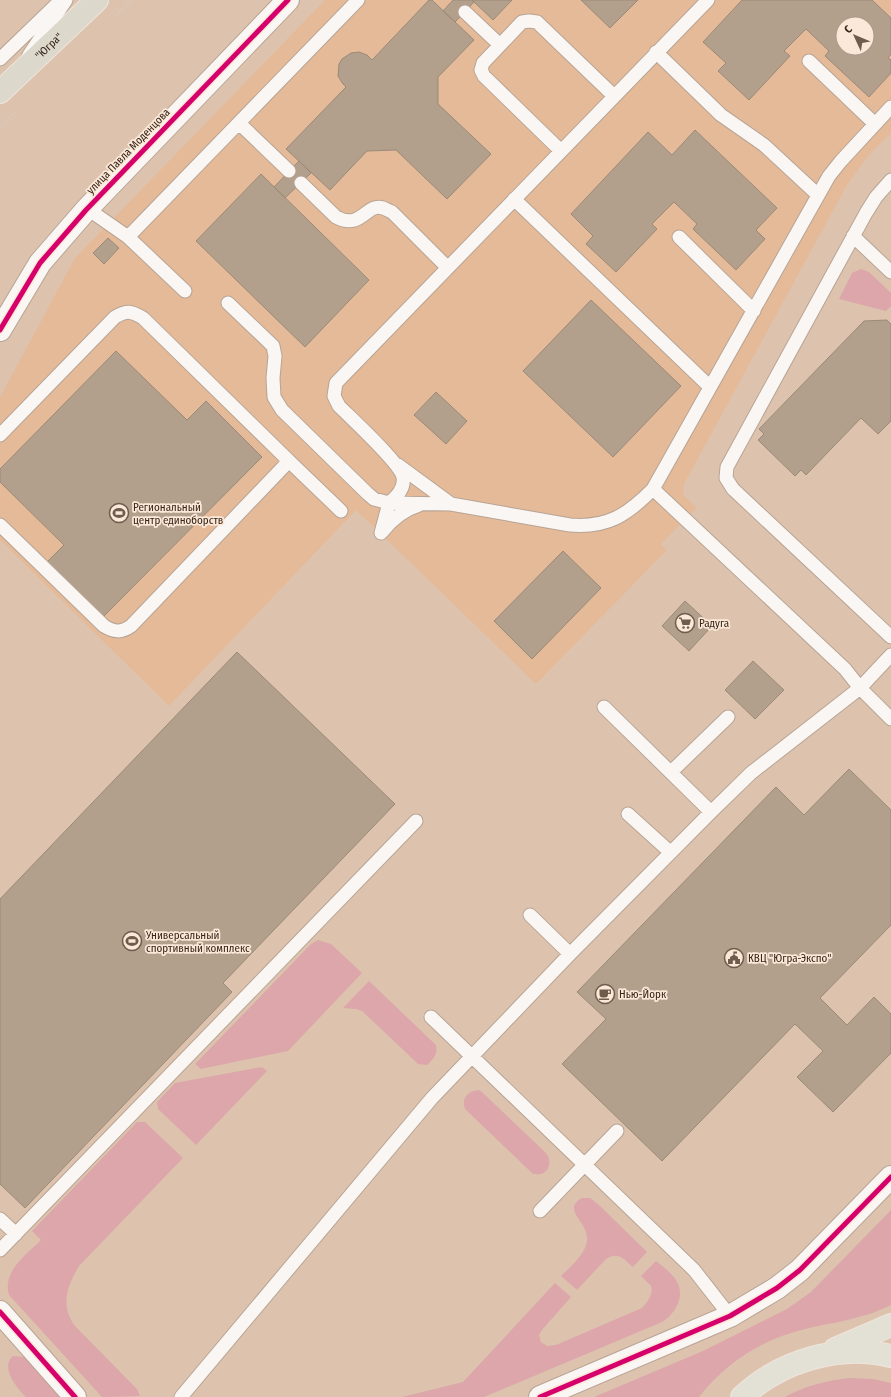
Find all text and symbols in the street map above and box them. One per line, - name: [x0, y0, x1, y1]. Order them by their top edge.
- north arrow: [835, 16, 875, 56]
- text: С: [841, 23, 855, 36]
- street label: "Югра": [33, 30, 65, 62]
- street label: улица Павла Моденцова: [84, 106, 173, 197]
- place label: Региональный центр единоборств: [133, 501, 223, 527]
- sports icon: Региональный центр единоборств: [108, 502, 130, 524]
- supermarket icon: Радуга: [674, 612, 696, 634]
- place label: Радуга: [699, 617, 729, 630]
- place label: Универсальный спортивный комплекс: [145, 929, 250, 955]
- sports icon: Универсальный спортивный комплекс: [121, 930, 143, 952]
- public building icon: КВЦ "Югра-Экспо": [723, 947, 745, 969]
- place label: КВЦ "Югра-Экспо": [748, 952, 831, 965]
- cafe icon: Нью-Йорк: [594, 983, 616, 1005]
- place label: Нью-Йорк: [619, 988, 667, 1001]

